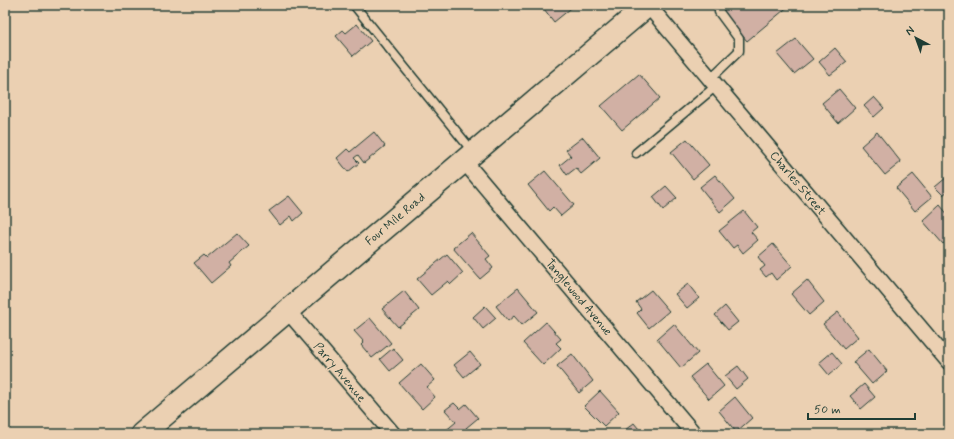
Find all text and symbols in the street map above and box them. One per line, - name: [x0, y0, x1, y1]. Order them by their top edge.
- north arrow: [896, 18, 936, 58]
- text: N: [903, 24, 917, 39]
- street label: Charles Street: [766, 148, 829, 219]
- street label: Four Mile Road: [362, 190, 429, 250]
- street label: Tanglewood Avenue: [541, 256, 615, 339]
- street label: Parry Avenue: [310, 339, 369, 406]
- scale bar: [808, 395, 915, 421]
- text: 50 m: [814, 402, 841, 418]

